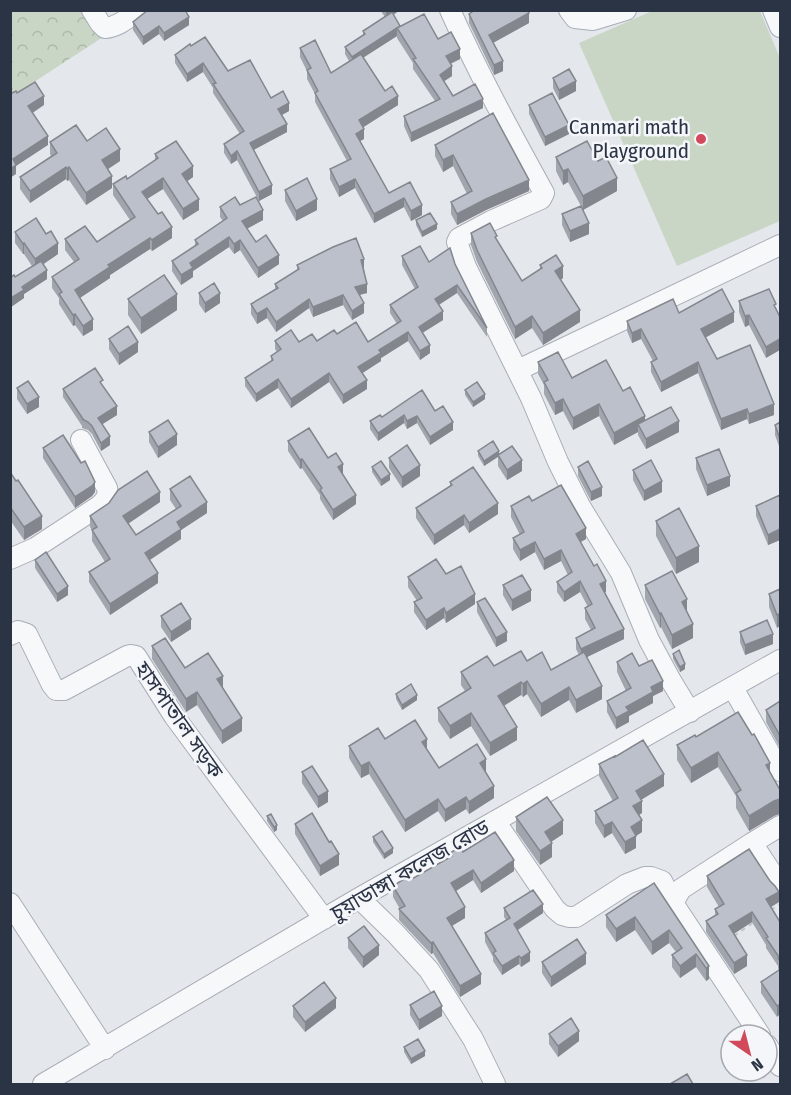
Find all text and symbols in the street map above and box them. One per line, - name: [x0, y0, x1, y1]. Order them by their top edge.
- place label: Canmari math Playground: [569, 114, 689, 164]
- marker: Canmari math Playground: [694, 132, 708, 146]
- street label: হাসপাতাল সড়ক: [129, 656, 229, 784]
- street label: চুয়াডাঙ্গা কলেজ রোড: [325, 813, 495, 927]
- north arrow: [719, 1023, 779, 1083]
- text: N: [748, 1054, 767, 1075]

